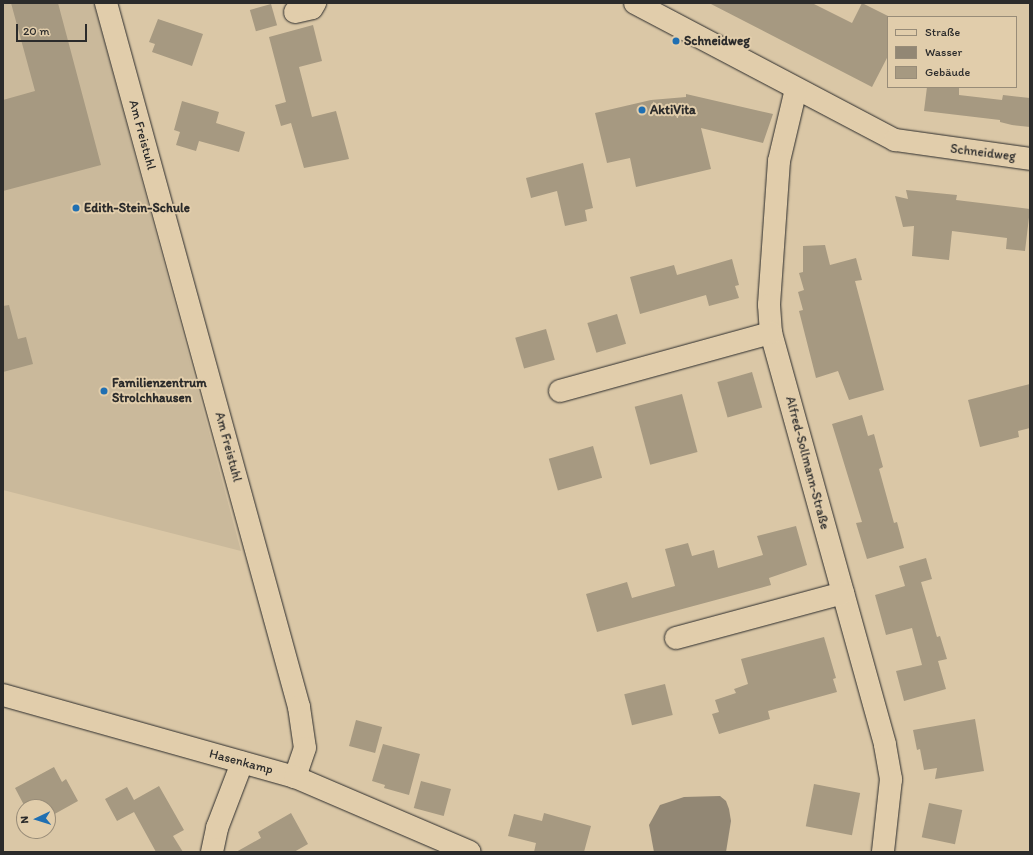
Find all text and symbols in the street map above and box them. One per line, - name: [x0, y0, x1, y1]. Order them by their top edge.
- scale bar: [18, 16, 89, 42]
- legend: [887, 16, 1017, 88]
- text: 20 m: [23, 24, 50, 38]
- text: Straße: [925, 25, 960, 39]
- place label: Schneidweg: [684, 33, 750, 49]
- marker: Schneidweg: [671, 36, 681, 46]
- text: Wasser: [925, 45, 962, 59]
- text: Gebäude: [925, 65, 970, 79]
- street label: Am Freistuhl: [125, 98, 159, 172]
- place label: AktiVita: [650, 102, 696, 118]
- marker: AktiVita: [637, 105, 647, 115]
- street label: Schneidweg: [949, 141, 1017, 165]
- place label: Edith-Stein-Schule: [84, 200, 190, 216]
- marker: Edith-Stein-Schule: [71, 203, 81, 213]
- place label: Familienzentrum Strolchhausen: [112, 376, 207, 407]
- marker: Familienzentrum Strolchhausen: [99, 386, 109, 396]
- street label: Alfred-Sollmann-Straße: [782, 395, 832, 531]
- street label: Am Freistuhl: [211, 410, 245, 484]
- street label: Hasenkamp: [207, 746, 275, 778]
- north arrow: [16, 799, 56, 839]
- text: N: [18, 816, 31, 824]

